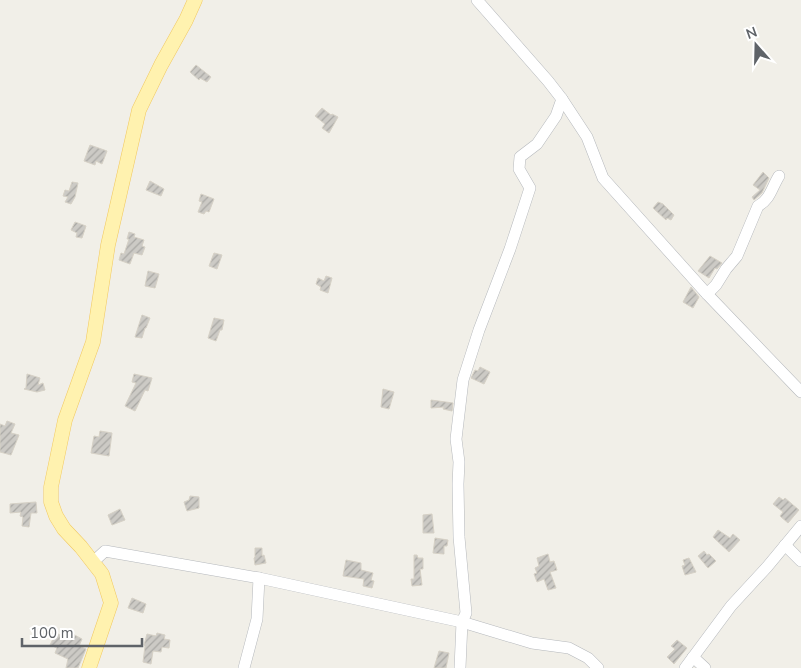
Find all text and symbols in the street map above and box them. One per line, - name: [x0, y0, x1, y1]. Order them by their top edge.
- north arrow: [731, 20, 781, 70]
- text: N: [744, 23, 760, 44]
- scale bar: [22, 616, 142, 648]
- text: 100 m: [30, 623, 74, 643]

